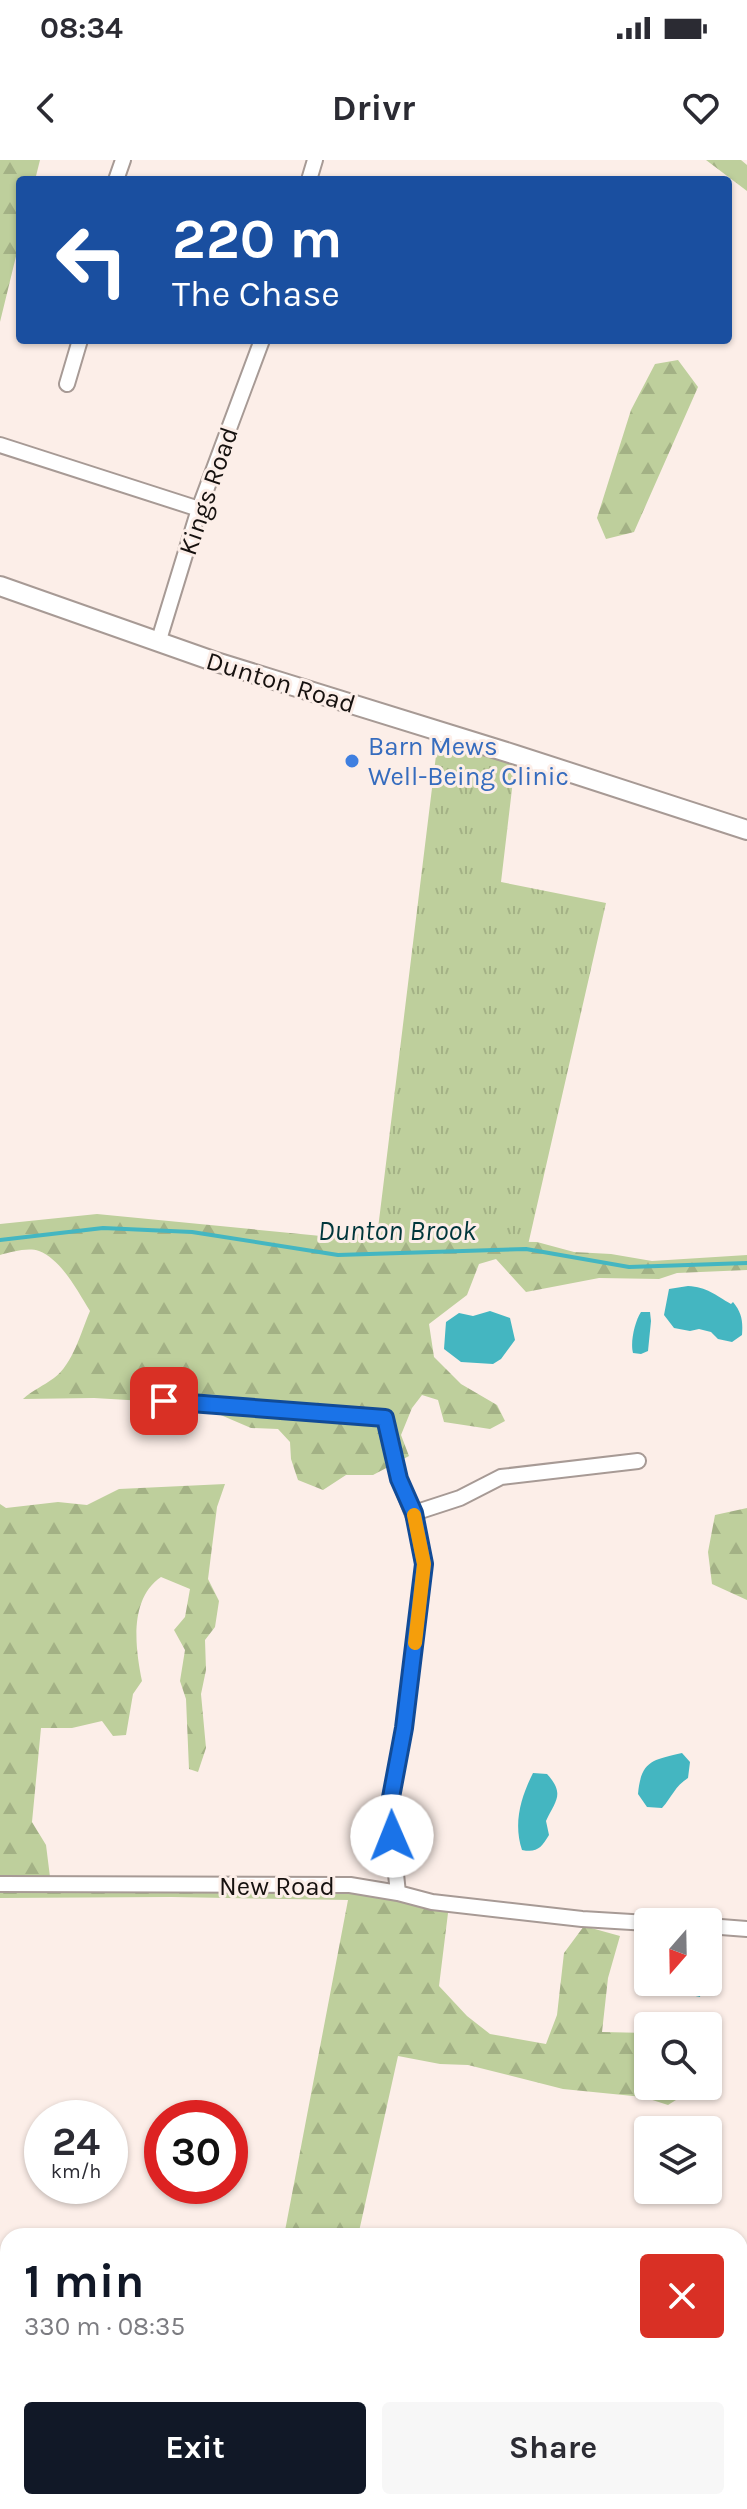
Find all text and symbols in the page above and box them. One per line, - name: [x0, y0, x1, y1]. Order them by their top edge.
- text: 08:34: [40, 10, 123, 46]
- icon: back: [24, 86, 68, 130]
- icon: heart: [679, 86, 723, 130]
- text: Drivr: [332, 87, 415, 129]
- text: 220 m: [172, 206, 343, 271]
- icon: left: [40, 208, 144, 312]
- text: The Chase: [172, 273, 340, 315]
- street label: Kings Road: [172, 423, 245, 559]
- street label: Dunton Road: [203, 645, 359, 720]
- place label: Barn Mews Well-Being Clinic: [368, 731, 569, 792]
- marker: Barn Mews Well-Being Clinic: [343, 752, 361, 770]
- water label: Dunton Brook: [318, 1214, 477, 1247]
- pin: [130, 1367, 198, 1435]
- icon: arrive: [142, 1379, 186, 1423]
- position arrow: [350, 1794, 434, 1878]
- street label: New Road: [219, 1871, 335, 1902]
- north arrow: [634, 1908, 722, 1996]
- map controls: [634, 1908, 722, 2204]
- button: search: [634, 2012, 722, 2100]
- speed limit sign: 30: [144, 2100, 248, 2204]
- button: layers: [634, 2116, 722, 2204]
- text: 24: [52, 2118, 100, 2165]
- text: km/h: [51, 2160, 101, 2183]
- text: 1 min: [24, 2253, 144, 2309]
- button: close: [640, 2254, 724, 2338]
- text: 330 m · 08:35: [24, 2311, 185, 2342]
- button: Exit: [24, 2402, 366, 2494]
- button: Share: [382, 2402, 724, 2494]

